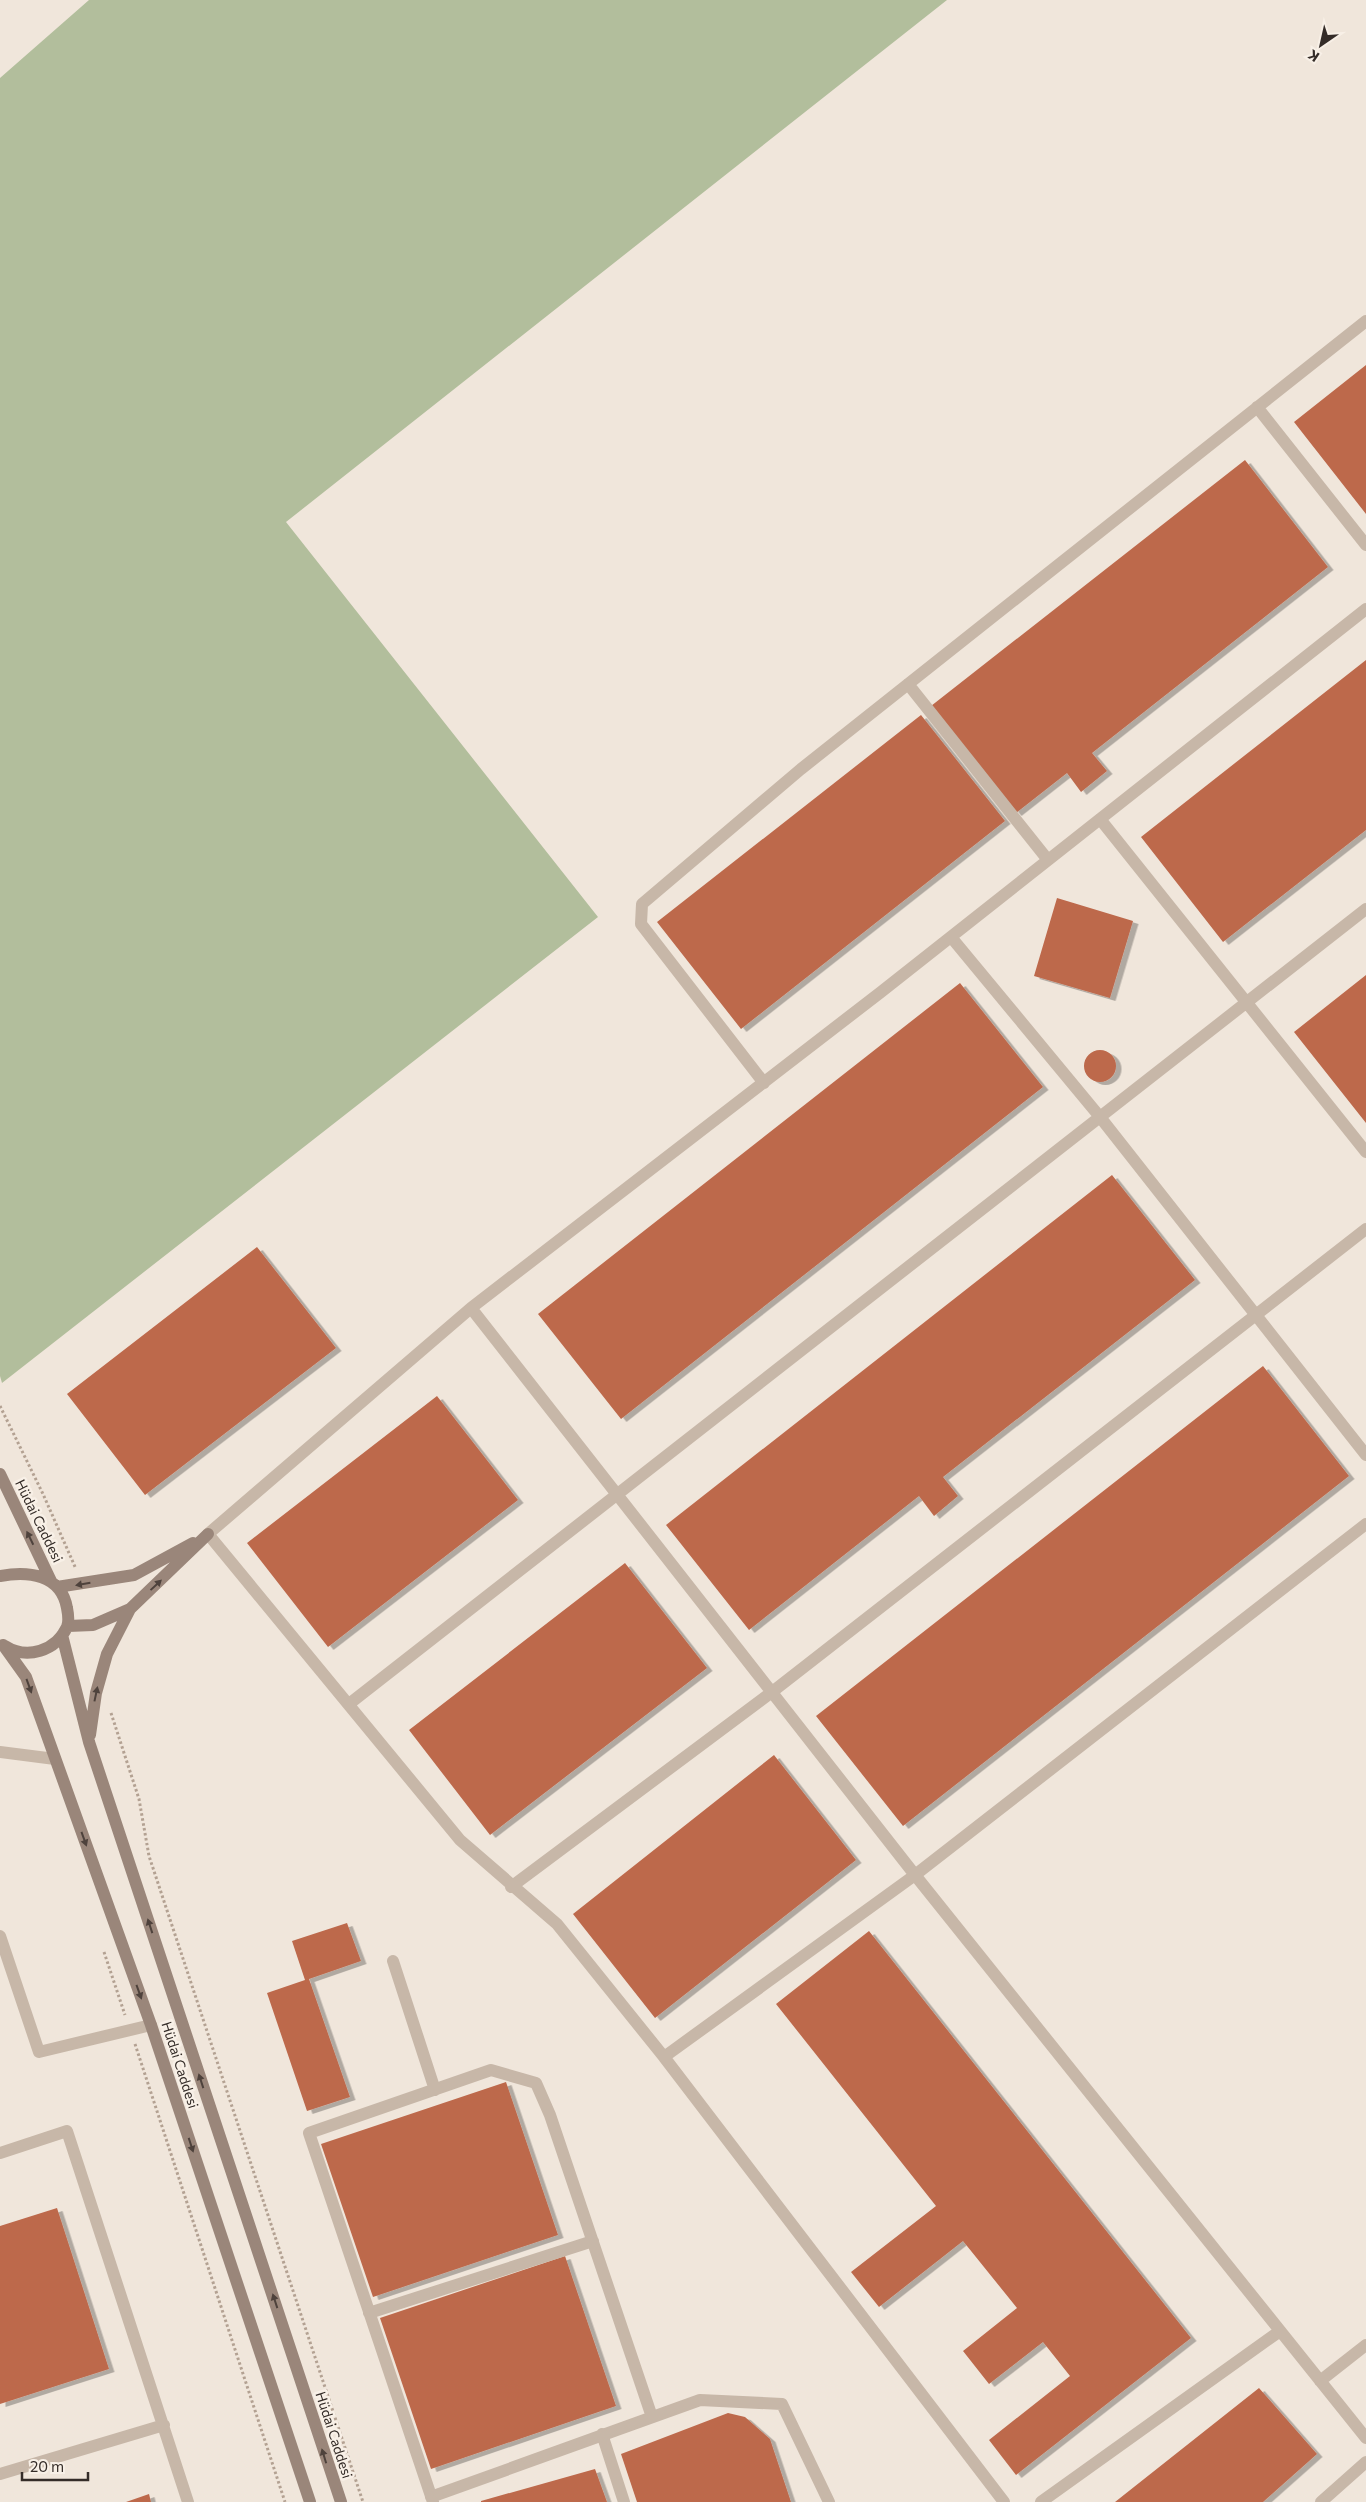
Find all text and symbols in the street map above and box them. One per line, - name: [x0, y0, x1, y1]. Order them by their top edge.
- north arrow: [1296, 20, 1346, 70]
- text: K: [1304, 46, 1322, 66]
- street label: Hüdai Caddesi: [12, 1476, 67, 1565]
- one-way arrow: [26, 1530, 35, 1545]
- one-way arrow: [149, 1579, 161, 1591]
- one-way arrow: [75, 1581, 91, 1589]
- one-way arrow: [26, 1678, 33, 1693]
- one-way arrow: [92, 1686, 100, 1702]
- one-way arrow: [81, 1831, 88, 1846]
- one-way arrow: [146, 1919, 153, 1934]
- one-way arrow: [136, 1984, 143, 1999]
- street label: Hüdai Caddesi: [158, 2019, 203, 2110]
- one-way arrow: [197, 2073, 205, 2088]
- one-way arrow: [188, 2138, 195, 2153]
- one-way arrow: [270, 2294, 278, 2309]
- street label: Hüdai Caddesi: [312, 2389, 357, 2480]
- one-way arrow: [320, 2448, 328, 2463]
- scale bar: [22, 2450, 89, 2482]
- text: 20 m: [30, 2457, 64, 2475]

